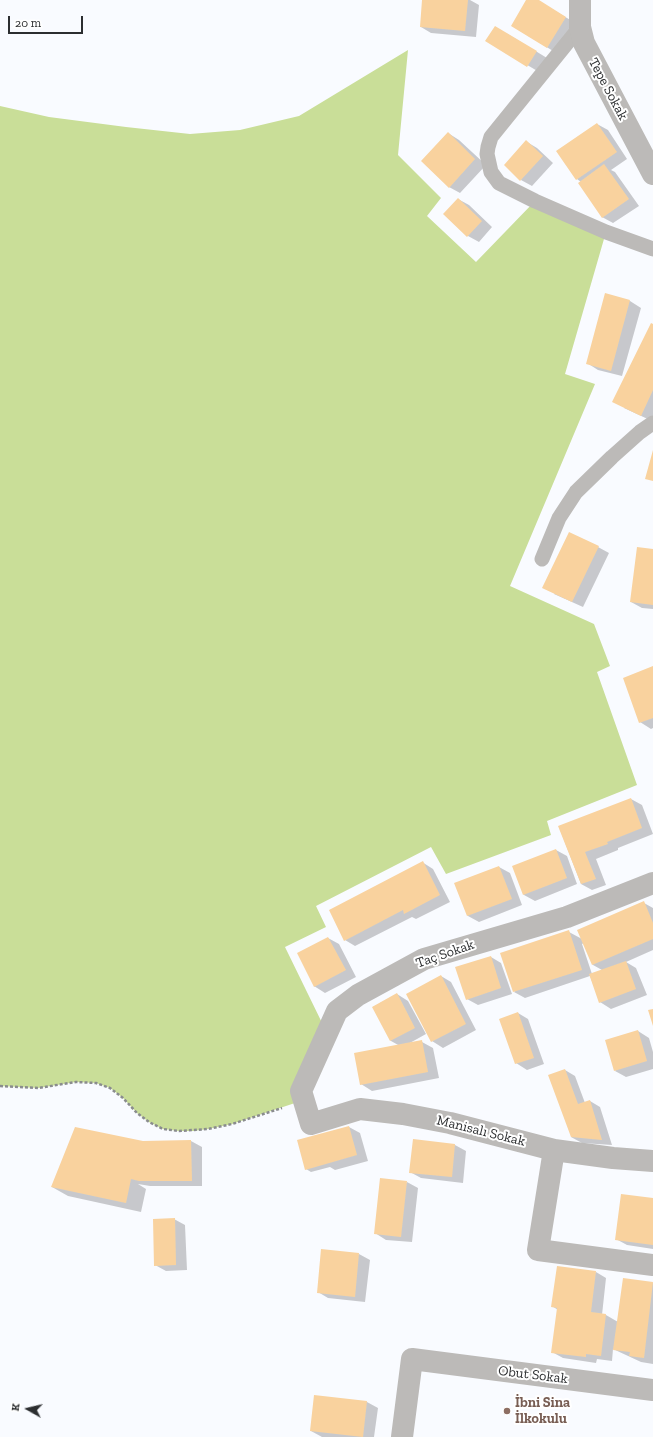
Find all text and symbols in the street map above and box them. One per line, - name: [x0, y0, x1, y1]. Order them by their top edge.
- scale bar: [10, 8, 85, 34]
- text: 20 m: [15, 16, 41, 30]
- street label: Tepe Sokak: [585, 55, 631, 123]
- street label: Taç Sokak: [414, 936, 476, 972]
- street label: Manisalı Sokak: [435, 1112, 527, 1150]
- street label: Obut Sokak: [497, 1362, 569, 1388]
- north arrow: [8, 1389, 48, 1429]
- place label: İbni Sina İlkokulu: [515, 1395, 570, 1428]
- text: K: [9, 1403, 23, 1412]
- marker: İbni Sina İlkokulu: [502, 1406, 512, 1416]

